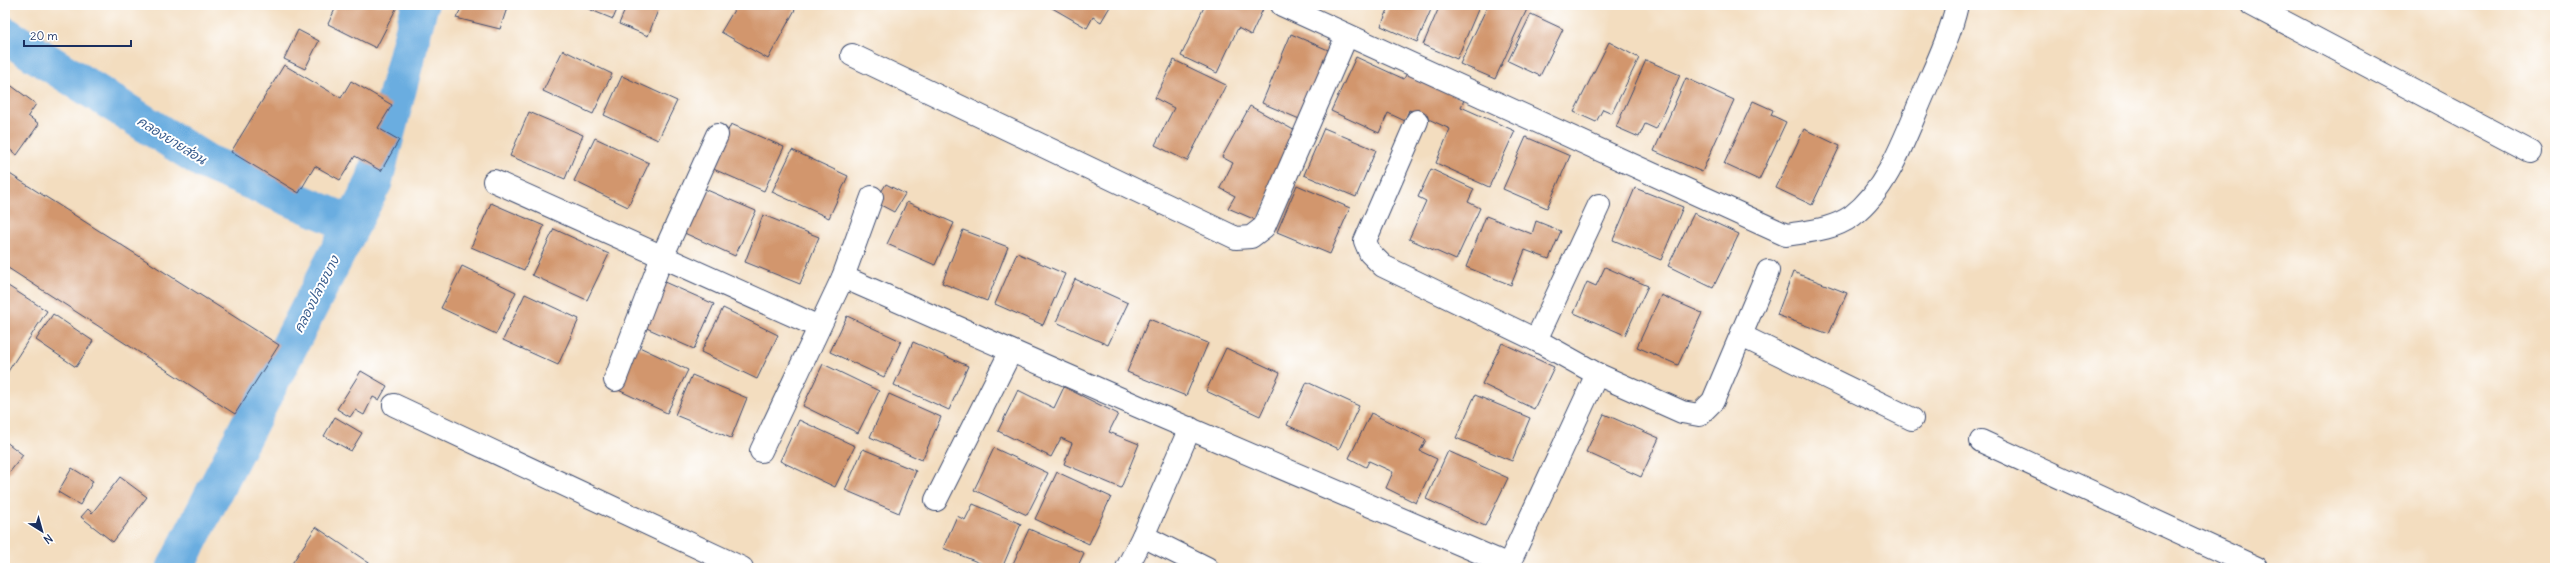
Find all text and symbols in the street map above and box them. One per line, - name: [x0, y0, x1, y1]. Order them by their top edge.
- scale bar: [24, 22, 131, 48]
- text: 20 m: [30, 28, 58, 43]
- water label: คลองยายส่อน: [134, 113, 210, 169]
- water label: คลองปลายบาง: [290, 252, 344, 335]
- north arrow: [22, 511, 62, 551]
- text: N: [41, 531, 55, 547]

